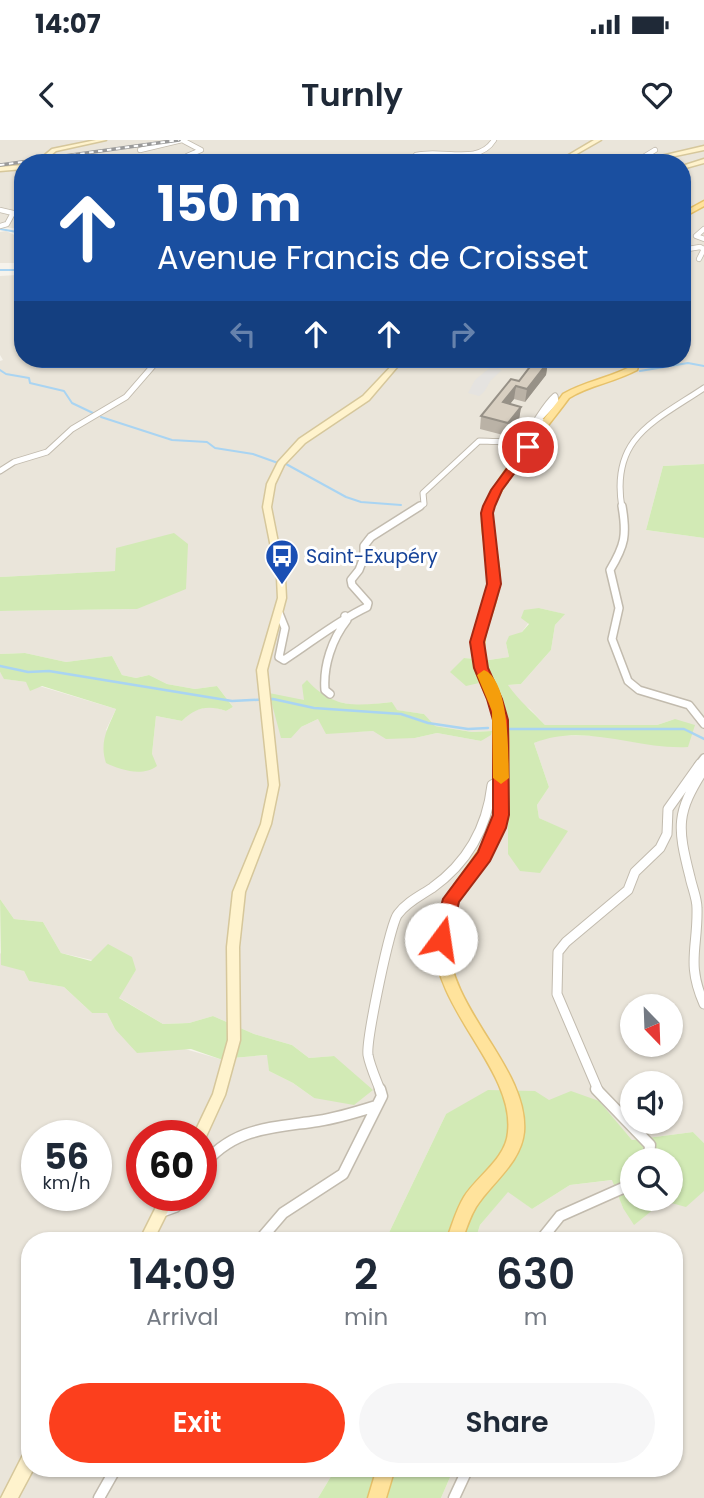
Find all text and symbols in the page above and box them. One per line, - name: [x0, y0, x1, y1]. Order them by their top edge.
- text: 14:07: [35, 6, 101, 42]
- text: Turnly: [301, 72, 403, 117]
- icon: back: [28, 76, 66, 114]
- icon: heart: [638, 76, 676, 114]
- text: 150 m: [157, 170, 302, 238]
- icon: ahead: [42, 182, 133, 273]
- text: Avenue Francis de Croisset: [157, 235, 588, 280]
- icon: left: [224, 315, 262, 353]
- icon: ahead: [297, 315, 335, 353]
- icon: ahead: [370, 315, 408, 353]
- icon: right: [443, 315, 481, 353]
- pin: [498, 417, 558, 477]
- icon: arrive: [509, 428, 547, 466]
- bus stop icon: Saint-Exupéry: [263, 537, 301, 586]
- place label: Saint-Exupéry: [306, 543, 438, 570]
- position arrow: [404, 902, 478, 976]
- north arrow: [620, 994, 682, 1057]
- map controls: [620, 994, 683, 1211]
- button: sound: [620, 1071, 683, 1134]
- speed limit sign: 60: [126, 1120, 217, 1211]
- text: 56: [44, 1132, 89, 1181]
- button: search: [620, 1148, 683, 1211]
- text: km/h: [43, 1170, 90, 1195]
- text: 14:09: [129, 1245, 236, 1304]
- text: 2: [354, 1245, 378, 1304]
- text: 630: [496, 1245, 575, 1304]
- text: Arrival: [146, 1301, 219, 1333]
- text: min: [344, 1301, 388, 1333]
- text: m: [524, 1301, 547, 1333]
- button: Exit: [49, 1383, 345, 1463]
- button: Share: [359, 1383, 655, 1463]

